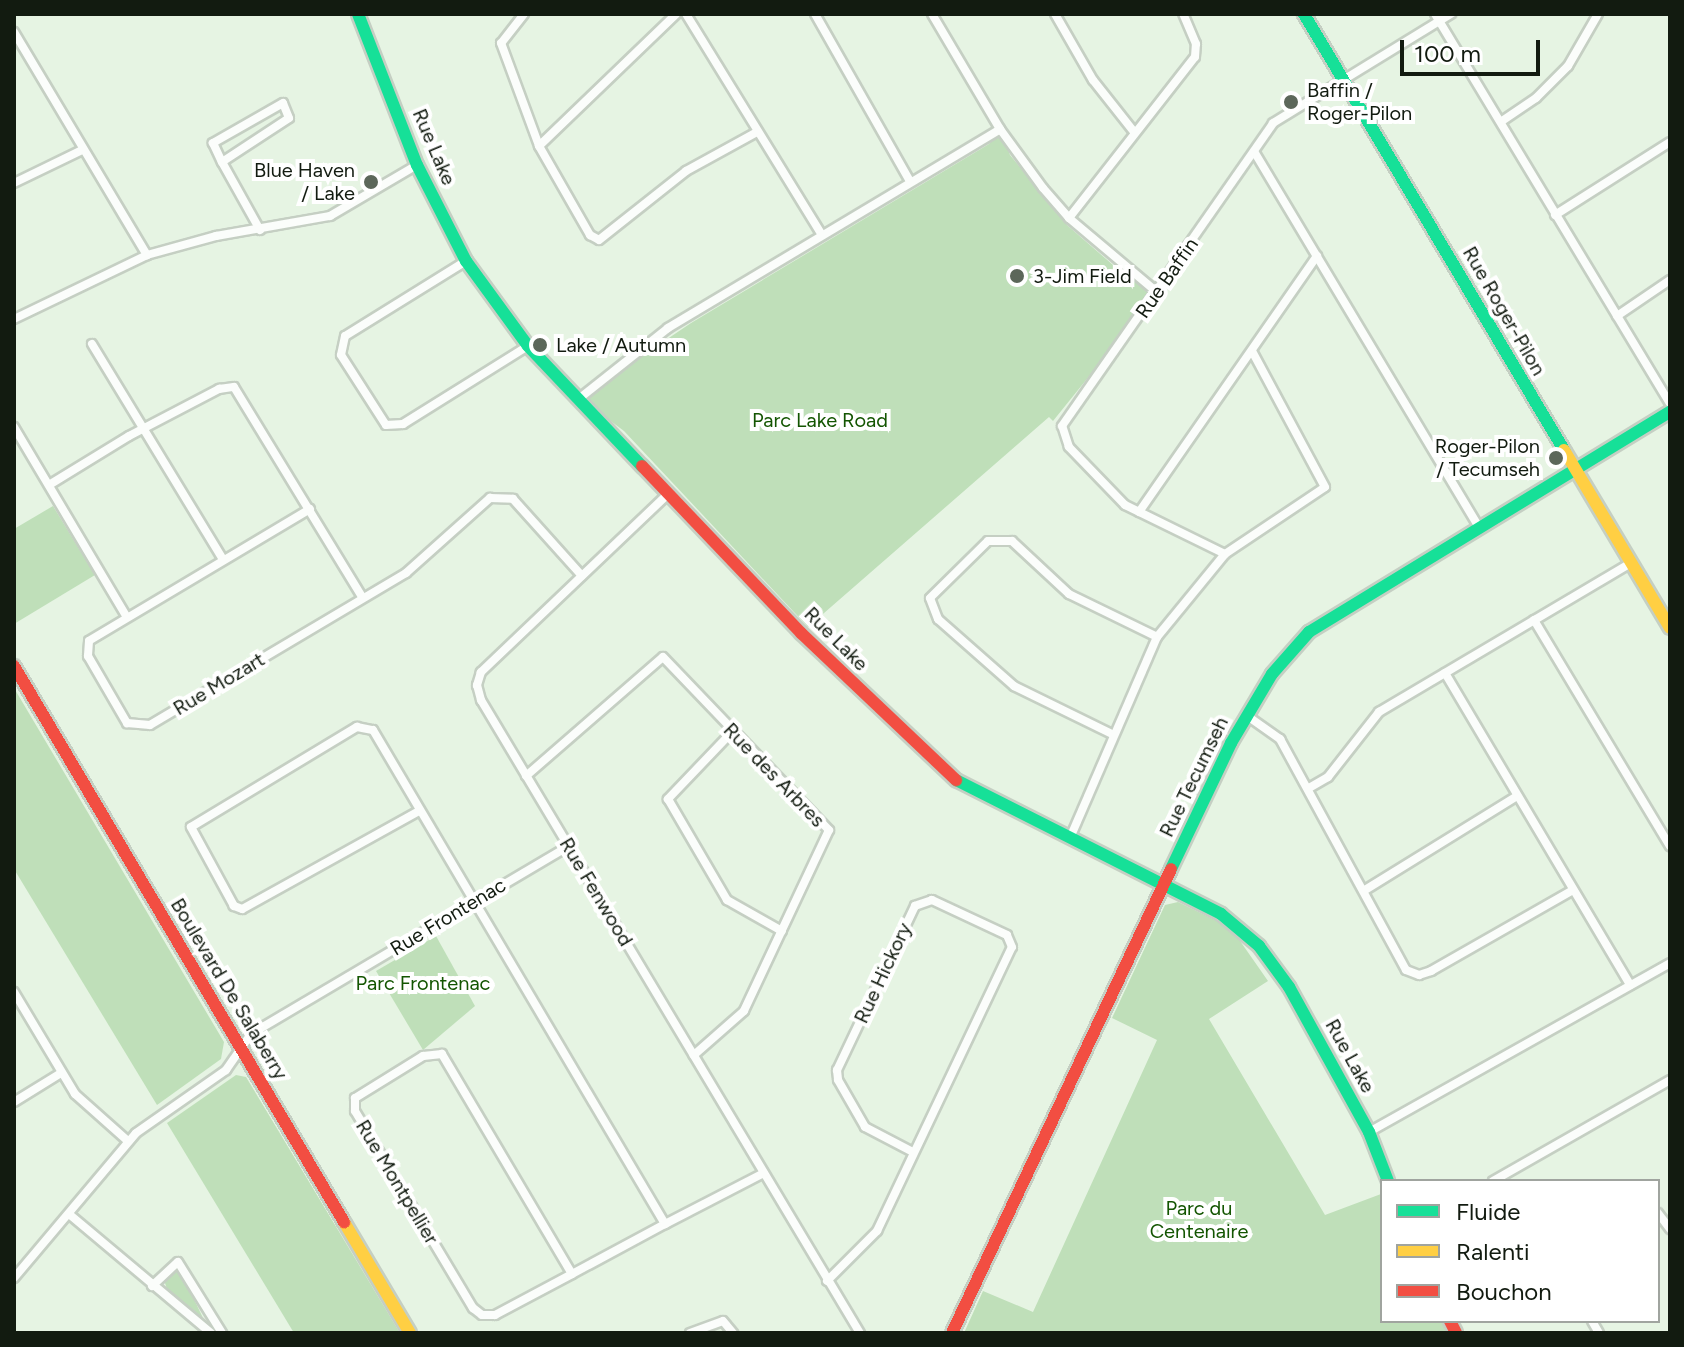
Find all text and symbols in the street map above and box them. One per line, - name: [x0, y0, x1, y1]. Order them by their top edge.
- scale bar: [1404, 24, 1544, 74]
- text: 100 m: [1414, 39, 1481, 68]
- place label: Baffin / Roger-Pilon: [1307, 78, 1412, 125]
- marker: Baffin / Roger-Pilon: [1282, 93, 1300, 111]
- street label: Rue Lake: [407, 105, 461, 189]
- place label: Blue Haven / Lake: [254, 158, 355, 205]
- marker: Blue Haven / Lake: [362, 173, 380, 191]
- street label: Rue Baffin: [1131, 233, 1203, 323]
- street label: Rue Roger-Pilon: [1457, 242, 1551, 380]
- place label: 3-Jim Field: [1033, 264, 1132, 288]
- marker: 3-Jim Field: [1008, 267, 1026, 285]
- place label: Lake / Autumn: [556, 333, 686, 357]
- marker: Lake / Autumn: [531, 336, 549, 354]
- park label: Parc Lake Road: [752, 408, 888, 432]
- place label: Roger-Pilon / Tecumseh: [1435, 434, 1540, 481]
- marker: Roger-Pilon / Tecumseh: [1547, 449, 1565, 467]
- street label: Rue Lake: [799, 602, 873, 676]
- street label: Rue Mozart: [169, 647, 269, 721]
- street label: Rue Tecumseh: [1155, 713, 1233, 841]
- street label: Rue des Arbres: [718, 718, 830, 832]
- street label: Rue Fenwood: [554, 833, 638, 951]
- street label: Rue Frontenac: [386, 873, 510, 961]
- street label: Boulevard De Salaberry: [165, 894, 293, 1084]
- street label: Rue Hickory: [849, 919, 917, 1027]
- park label: Parc Frontenac: [356, 971, 490, 995]
- street label: Rue Lake: [1320, 1015, 1380, 1097]
- street label: Rue Montpellier: [350, 1116, 444, 1248]
- legend: [1380, 1179, 1660, 1323]
- park label: Parc du Centenaire: [1150, 1197, 1248, 1244]
- text: Fluide: [1456, 1197, 1520, 1226]
- text: Ralenti: [1456, 1237, 1530, 1266]
- text: Bouchon: [1456, 1277, 1552, 1306]

